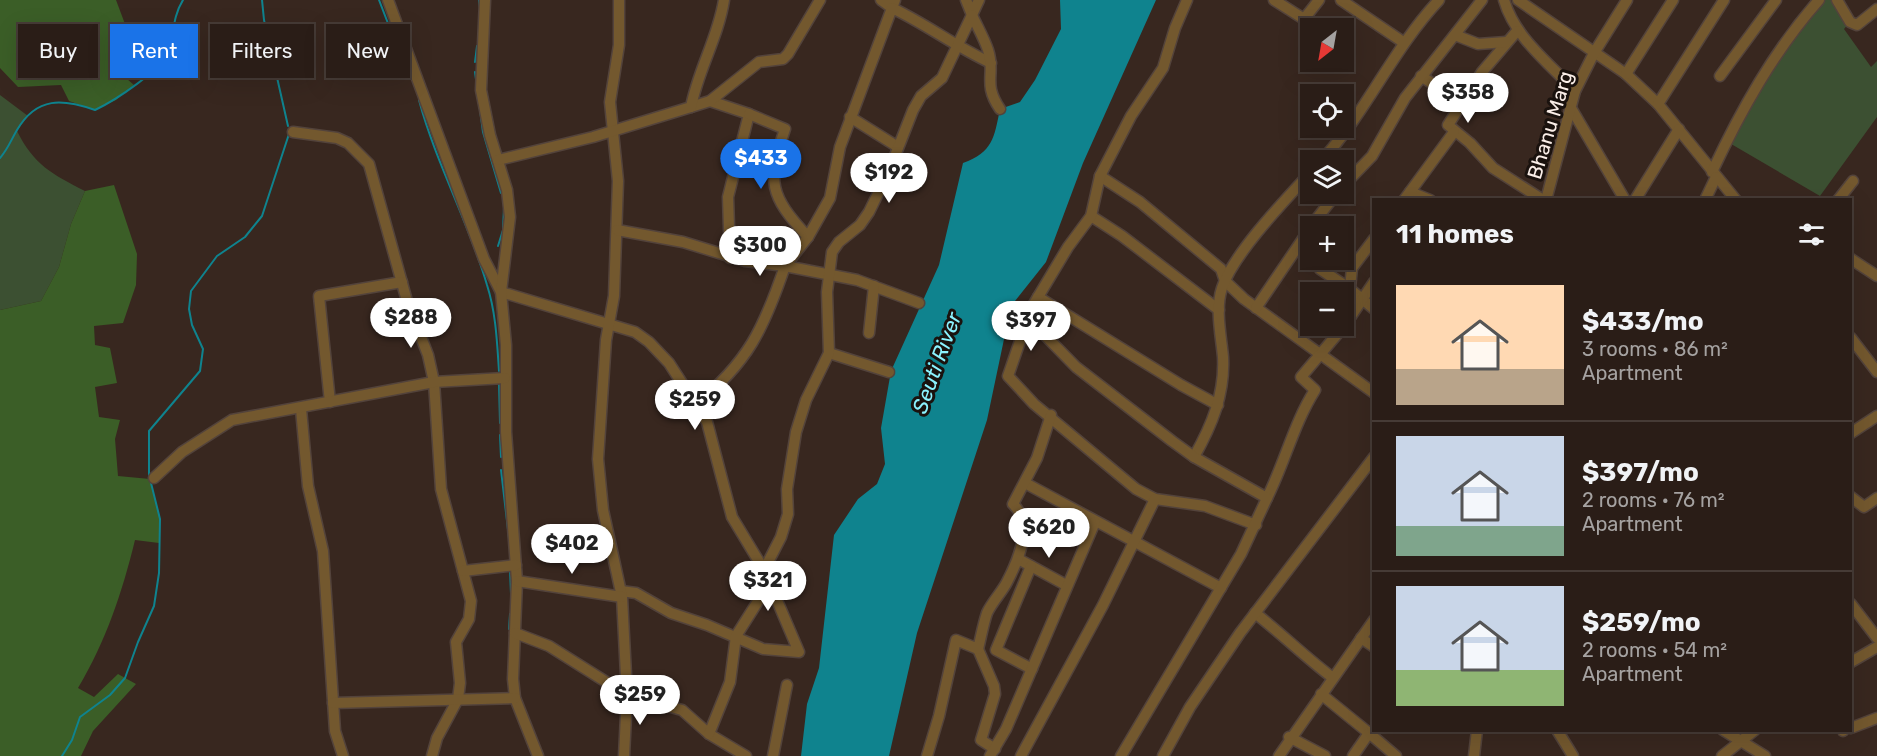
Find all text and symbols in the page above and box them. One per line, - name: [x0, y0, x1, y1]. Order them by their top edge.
- north arrow: [1300, 18, 1354, 72]
- map controls: [1300, 18, 1354, 336]
- chip: Buy: [18, 24, 98, 78]
- chip: Rent: [110, 24, 198, 78]
- chip: Filters: [210, 24, 314, 78]
- chip: New: [326, 24, 410, 78]
- street label: Bhanu Marg: [1522, 68, 1578, 182]
- pin: $358: [1432, 73, 1504, 124]
- text: $358: [1442, 80, 1495, 104]
- button: locate: [1300, 84, 1354, 138]
- pin: $433: [725, 139, 797, 190]
- text: $433: [734, 146, 788, 170]
- button: layers: [1300, 150, 1354, 204]
- pin: $192: [853, 153, 925, 204]
- text: $192: [864, 160, 914, 184]
- button: +: [1300, 216, 1354, 270]
- icon: filters: [1795, 218, 1828, 251]
- text: 11 homes: [1396, 219, 1514, 250]
- pin: $300: [724, 226, 796, 277]
- text: $300: [733, 233, 787, 257]
- button: −: [1300, 282, 1354, 336]
- pin: $288: [375, 298, 447, 349]
- pin: $397: [995, 301, 1067, 352]
- text: $288: [384, 305, 438, 329]
- text: $433/mo: [1582, 306, 1704, 337]
- water label: Seuti River: [907, 308, 967, 417]
- text: $397: [1006, 308, 1056, 332]
- icon: home: [1444, 309, 1516, 381]
- text: 3 rooms · 86 m²: [1582, 337, 1728, 361]
- text: Apartment: [1582, 361, 1683, 385]
- pin: $259: [659, 380, 731, 431]
- text: $259: [669, 387, 721, 411]
- text: $397/mo: [1582, 457, 1699, 488]
- icon: home: [1444, 460, 1516, 532]
- text: 2 rooms · 76 m²: [1582, 488, 1725, 512]
- pin: $620: [1013, 508, 1085, 559]
- text: Apartment: [1582, 512, 1683, 536]
- text: $620: [1023, 515, 1075, 539]
- pin: $402: [536, 524, 608, 575]
- text: $402: [545, 531, 599, 555]
- pin: $321: [732, 561, 804, 612]
- text: $321: [743, 568, 793, 592]
- text: $259/mo: [1582, 607, 1701, 638]
- icon: home: [1444, 610, 1516, 682]
- text: 2 rooms · 54 m²: [1582, 638, 1727, 662]
- text: Apartment: [1582, 662, 1683, 686]
- pin: $259: [604, 675, 676, 726]
- text: $259: [614, 682, 666, 706]

